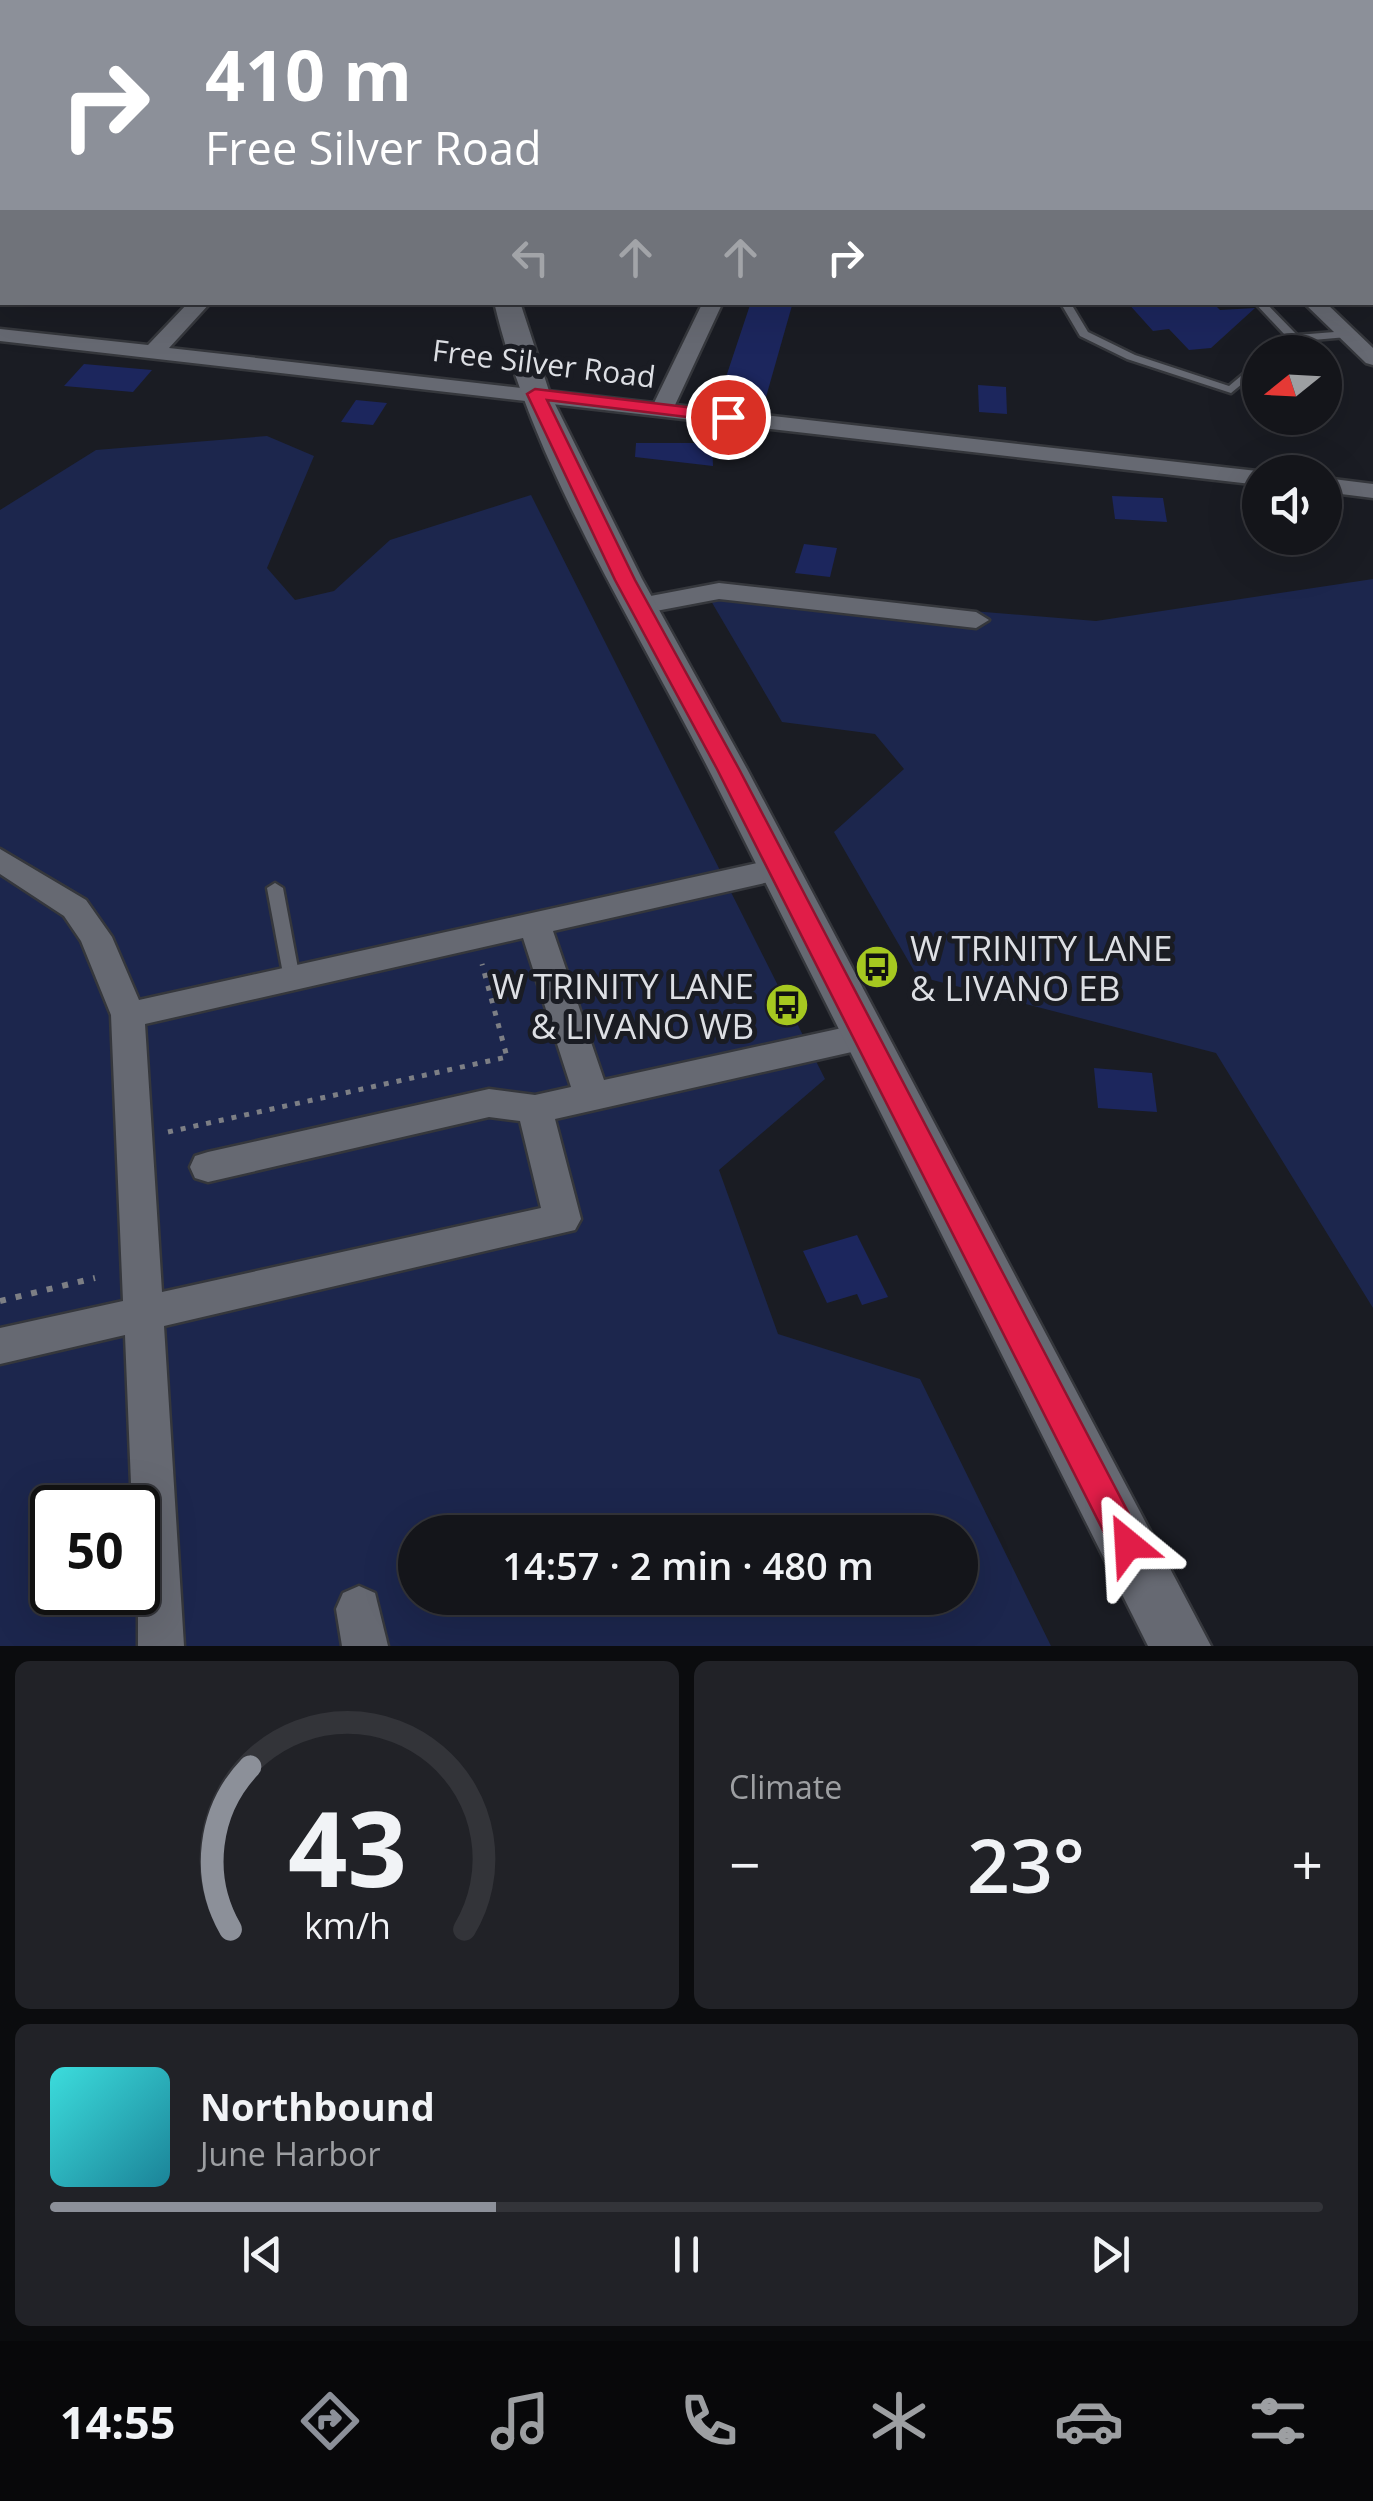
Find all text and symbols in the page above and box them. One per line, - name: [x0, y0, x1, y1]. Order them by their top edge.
- text: 410 m: [205, 26, 412, 122]
- icon: right: [40, 40, 170, 170]
- text: Free Silver Road: [205, 117, 541, 178]
- icon: left: [503, 230, 558, 285]
- icon: ahead: [608, 230, 663, 285]
- icon: ahead: [713, 230, 768, 285]
- icon: right: [818, 230, 873, 285]
- street label: Free Silver Road: [430, 329, 658, 397]
- north arrow: [1242, 335, 1342, 435]
- map controls: [1242, 335, 1342, 555]
- pin: [686, 375, 771, 460]
- icon: arrive: [701, 390, 756, 445]
- button: sound: [1242, 455, 1342, 555]
- place label: W TRINITY LANE & LIVANO EB: [910, 924, 1172, 1011]
- bus stop icon: W TRINITY LANE & LIVANO EB: [854, 944, 900, 990]
- place label: W TRINITY LANE & LIVANO WB: [492, 962, 754, 1049]
- bus stop icon: W TRINITY LANE & LIVANO WB: [764, 982, 810, 1028]
- speed limit sign: 50: [30, 1485, 160, 1615]
- position arrow: [1076, 1492, 1180, 1596]
- text: 14:57 · 2 min · 480 m: [502, 1539, 874, 1591]
- text: Climate: [729, 1765, 842, 1808]
- text: 43: [288, 1776, 406, 1917]
- text: 23°: [967, 1813, 1085, 1915]
- text: −: [729, 1826, 760, 1901]
- text: +: [1292, 1826, 1323, 1901]
- text: km/h: [304, 1901, 390, 1949]
- text: Northbound: [200, 2080, 435, 2132]
- text: June Harbor: [200, 2132, 380, 2175]
- icon: previous: [235, 2227, 290, 2282]
- icon: pause: [659, 2227, 714, 2282]
- icon: next: [1083, 2227, 1138, 2282]
- icon: directions: [295, 2386, 365, 2456]
- icon: music: [485, 2386, 555, 2456]
- icon: phone: [674, 2386, 744, 2456]
- icon: climate: [864, 2386, 934, 2456]
- icon: car: [1054, 2386, 1124, 2456]
- icon: filters: [1243, 2386, 1313, 2456]
- text: 14:55: [60, 2391, 176, 2452]

